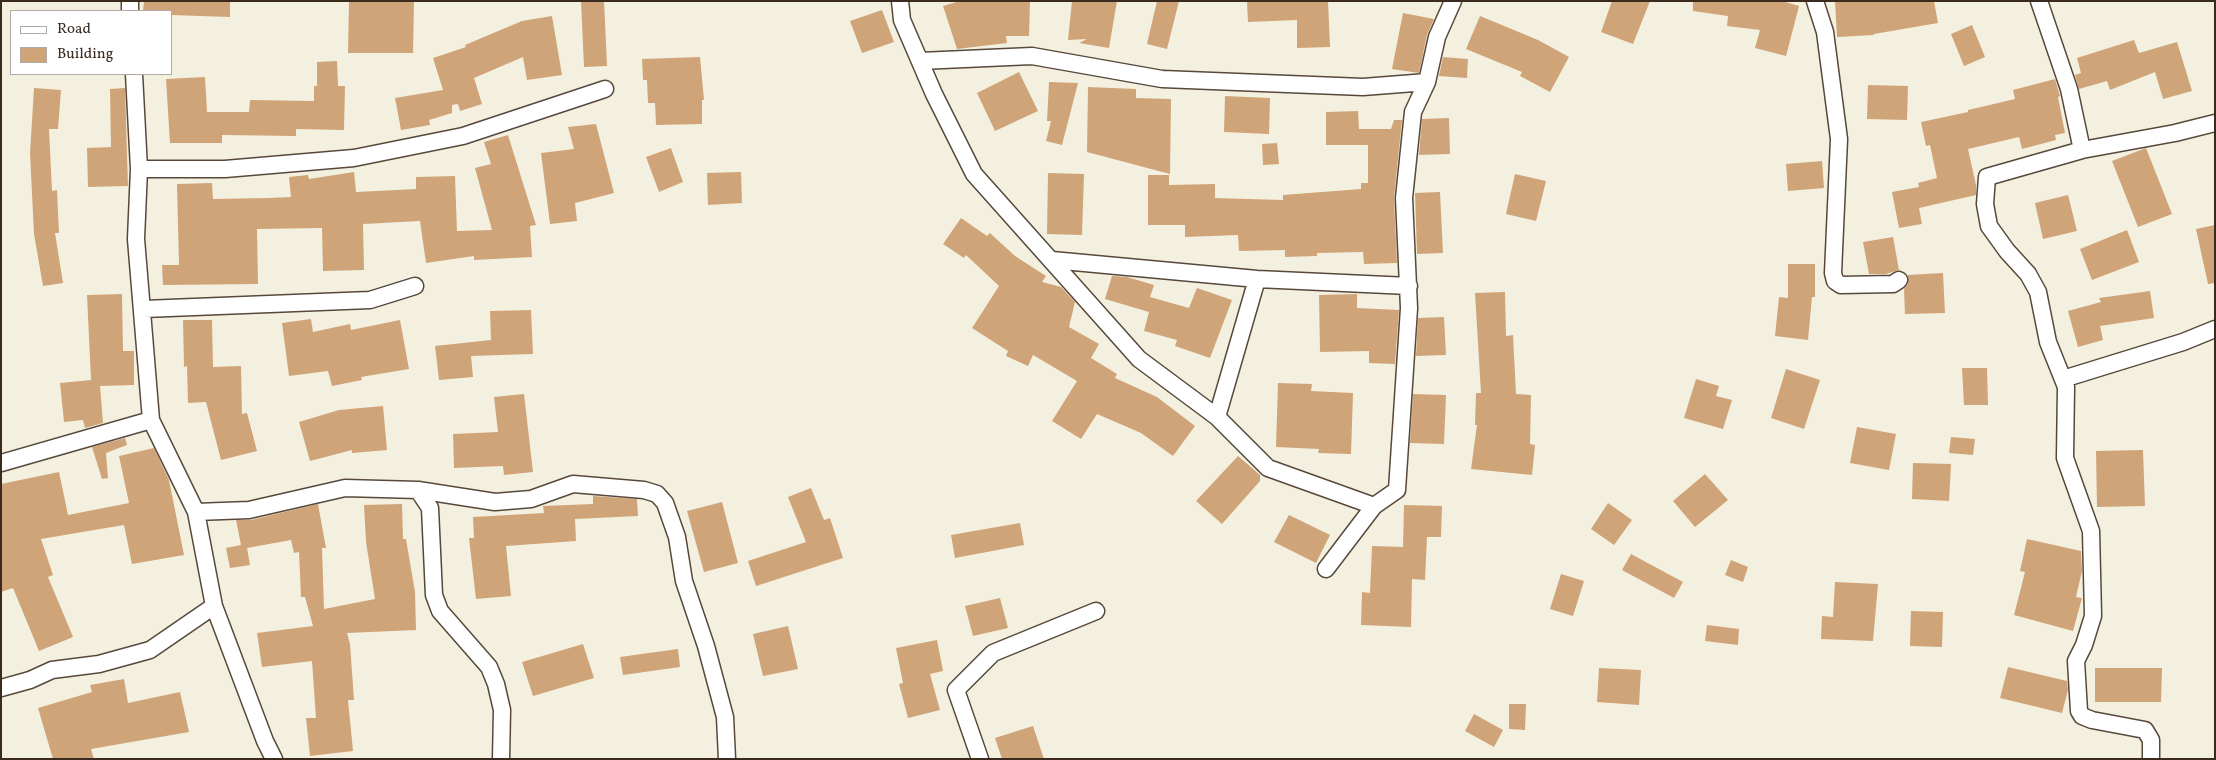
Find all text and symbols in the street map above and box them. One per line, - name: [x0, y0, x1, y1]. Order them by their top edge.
- legend: [10, 10, 172, 75]
- text: Road: [57, 19, 91, 40]
- text: Building: [57, 44, 113, 65]

